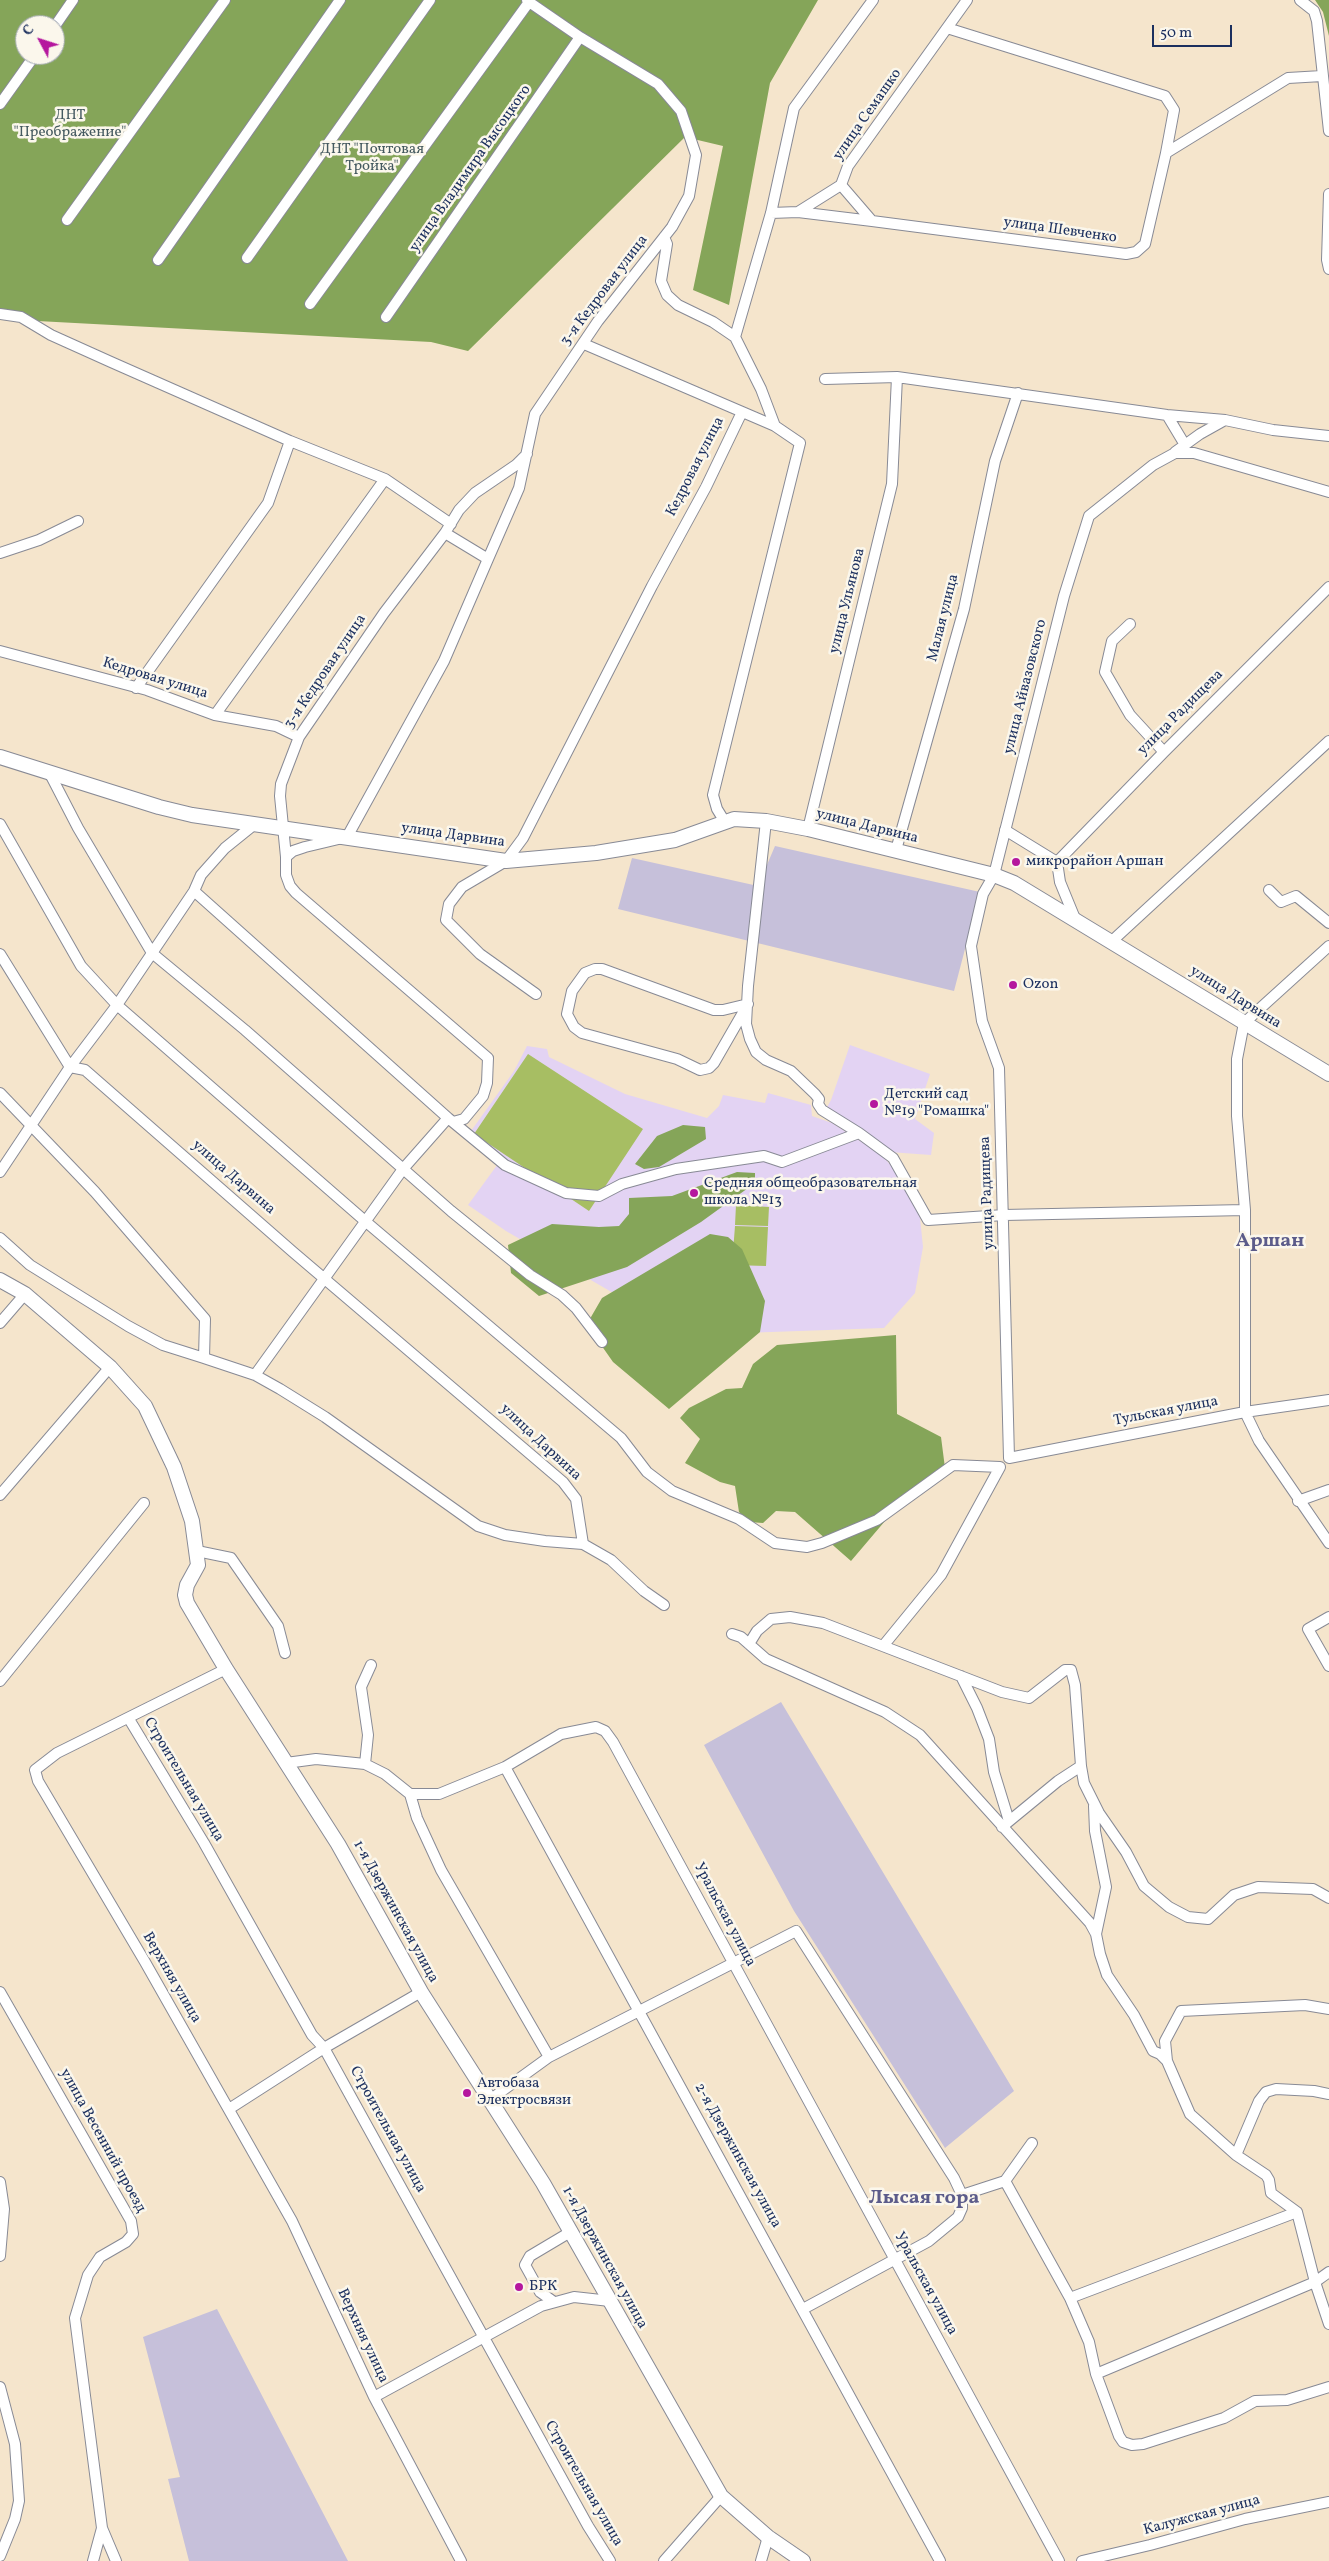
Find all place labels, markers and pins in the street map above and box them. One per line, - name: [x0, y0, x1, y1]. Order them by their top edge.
- place label: микрорайон Аршан: [1026, 853, 1164, 871]
- marker: микрорайон Аршан: [1010, 856, 1022, 868]
- place label: Ozon: [1023, 976, 1058, 994]
- marker: Ozon: [1007, 979, 1019, 991]
- place label: Детский сад №19 "Ромашка": [884, 1086, 989, 1121]
- marker: Детский сад №19 "Ромашка": [868, 1098, 880, 1110]
- place label: Средняя общеобразовательная школа №13: [704, 1175, 917, 1210]
- marker: Средняя общеобразовательная школа №13: [688, 1187, 700, 1199]
- place label: Автобаза Электросвязи: [477, 2075, 571, 2110]
- marker: Автобаза Электросвязи: [461, 2087, 473, 2099]
- place label: БРК: [529, 2278, 557, 2296]
- marker: БРК: [513, 2281, 525, 2293]

